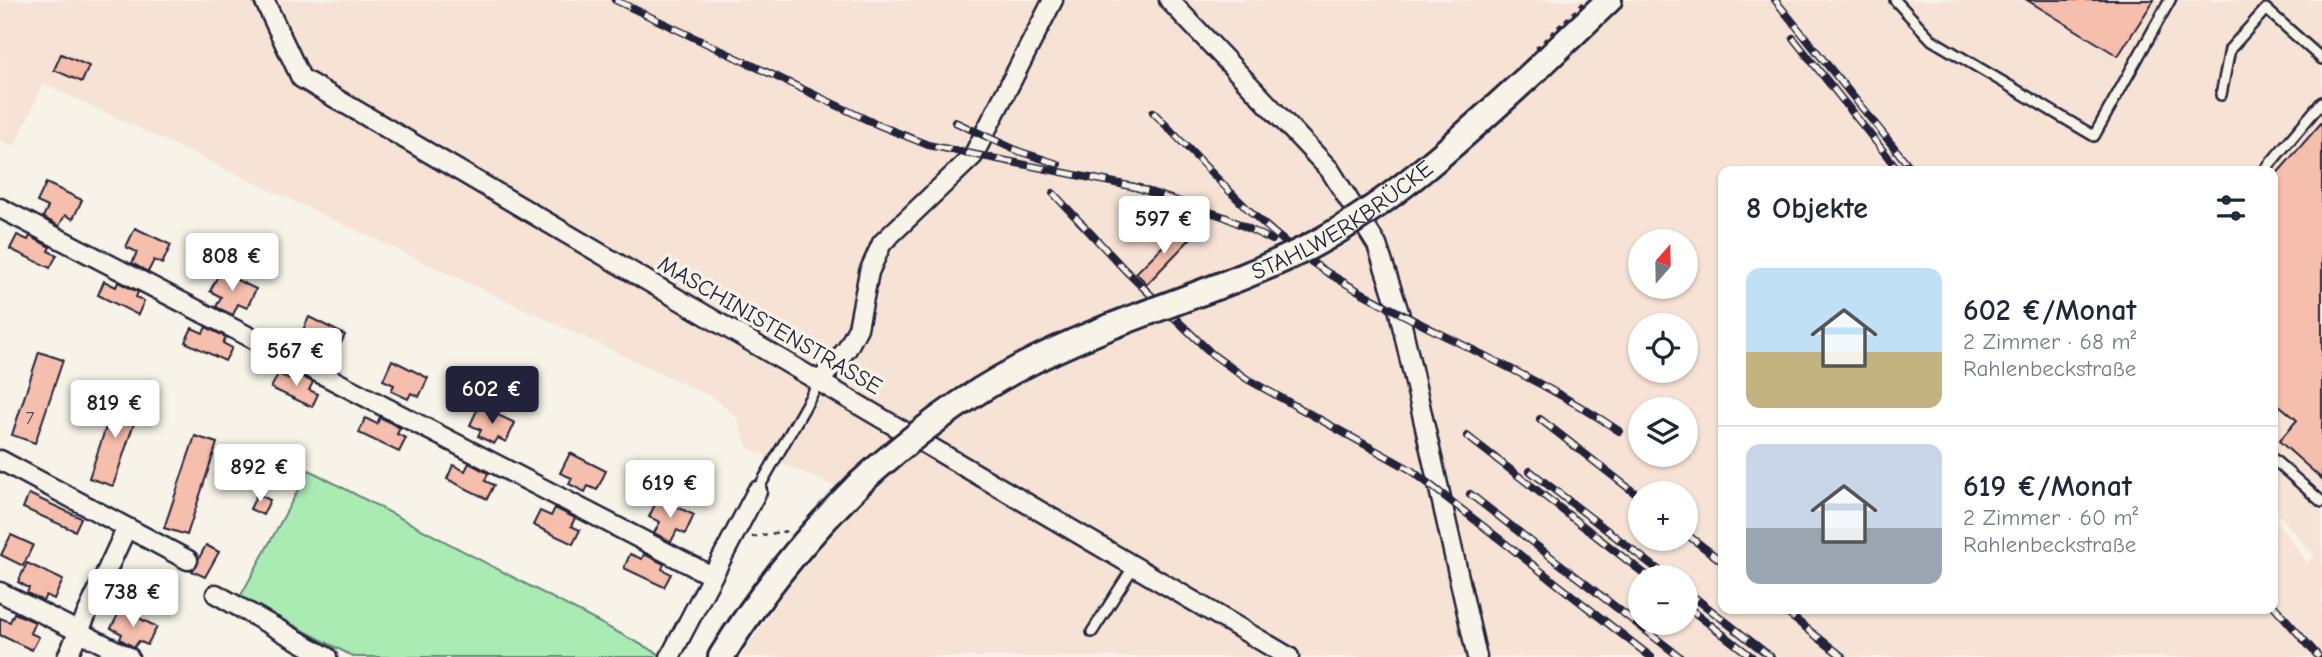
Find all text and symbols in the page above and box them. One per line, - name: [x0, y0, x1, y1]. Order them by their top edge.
- street label: STAHLWERKBRÜCKE: [1247, 154, 1438, 285]
- icon: filters: [2212, 189, 2250, 227]
- text: 8 Objekte: [1746, 191, 1868, 226]
- pin: 597 €: [1115, 196, 1213, 256]
- text: 597 €: [1135, 205, 1193, 232]
- north arrow: [1628, 229, 1698, 299]
- map controls: [1628, 229, 1698, 635]
- pin: 808 €: [183, 233, 281, 293]
- text: 808 €: [202, 242, 262, 269]
- street label: MASCHINISTENSTRASSE: [653, 250, 887, 400]
- text: 602 €/Monat: [1963, 293, 2136, 328]
- icon: home: [1802, 296, 1886, 380]
- button: locate: [1628, 313, 1698, 383]
- pin: 567 €: [247, 328, 345, 388]
- text: 2 Zimmer · 68 m²: [1963, 328, 2136, 355]
- text: 567 €: [267, 337, 325, 364]
- text: Rahlenbeckstraße: [1963, 355, 2136, 382]
- pin: 602 €: [443, 366, 541, 426]
- text: 602 €: [462, 375, 522, 402]
- pin: 819 €: [66, 380, 164, 440]
- text: 819 €: [87, 389, 143, 416]
- button: layers: [1628, 397, 1698, 467]
- house number: 7: [26, 407, 35, 429]
- pin: 892 €: [211, 444, 309, 504]
- text: 892 €: [230, 453, 290, 480]
- pin: 619 €: [621, 461, 719, 520]
- text: 619 €: [641, 469, 699, 496]
- text: 619 €/Monat: [1963, 469, 2132, 504]
- icon: home: [1802, 472, 1886, 556]
- button: +: [1628, 481, 1698, 551]
- text: 2 Zimmer · 60 m²: [1963, 504, 2138, 531]
- text: Rahlenbeckstraße: [1963, 531, 2136, 558]
- button: −: [1628, 565, 1698, 635]
- pin: 738 €: [84, 570, 182, 629]
- text: 738 €: [104, 578, 162, 605]

